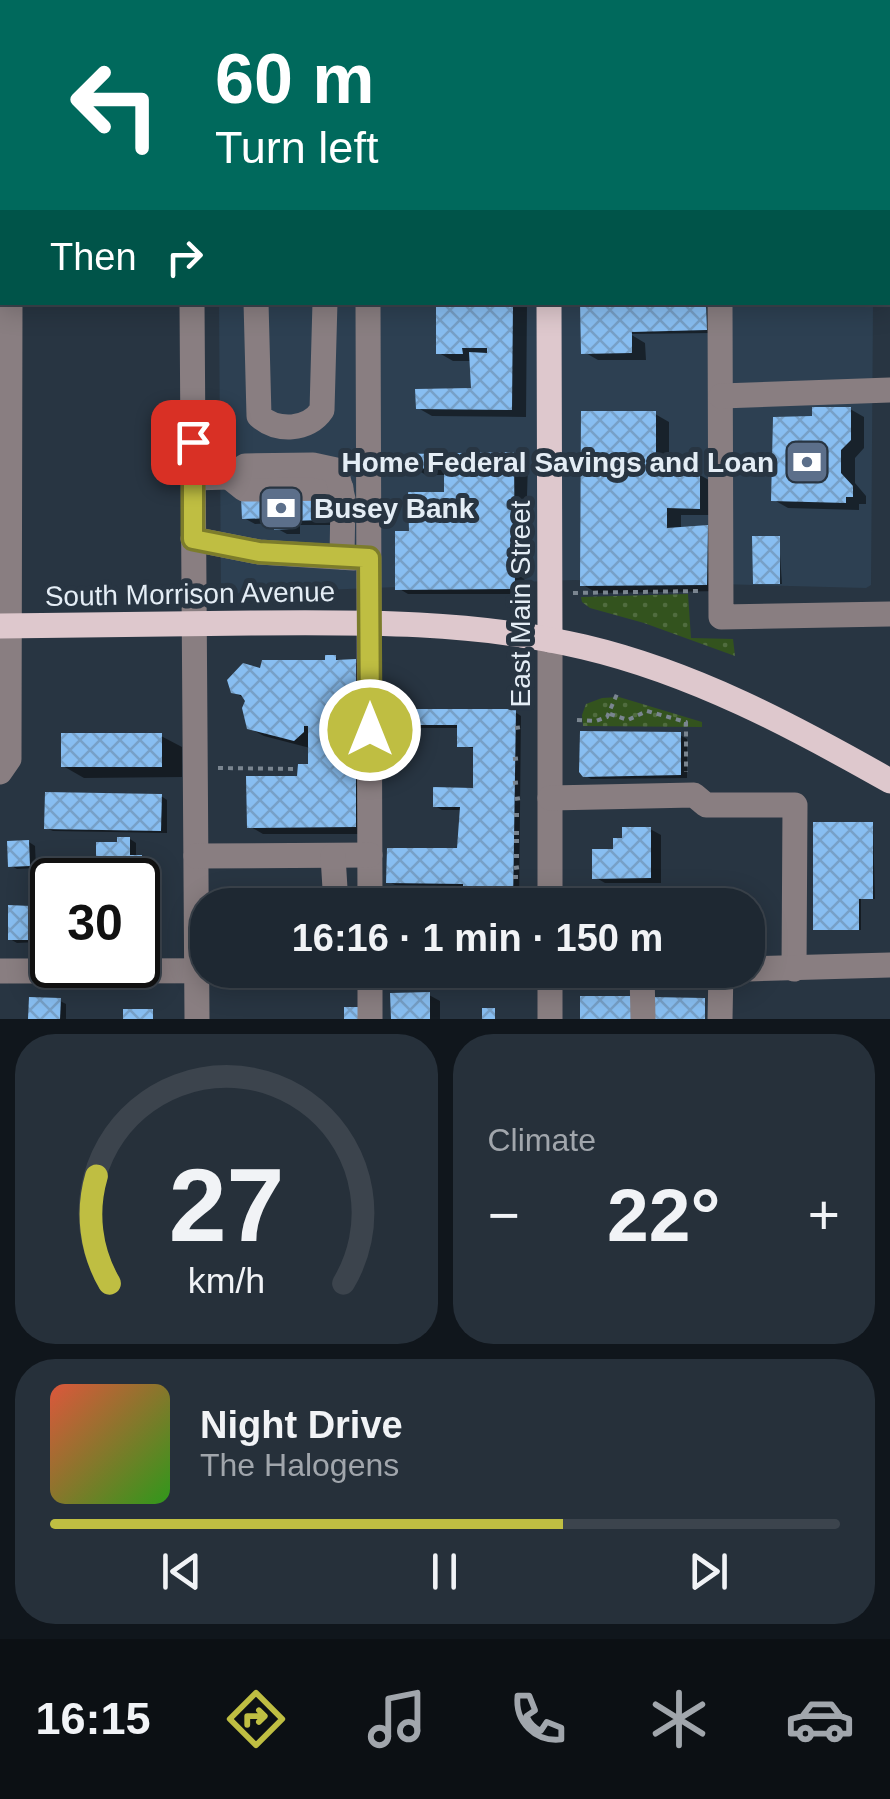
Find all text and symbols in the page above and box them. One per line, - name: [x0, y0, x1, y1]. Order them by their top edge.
- icon: left: [50, 40, 180, 170]
- text: 60 m: [215, 40, 375, 118]
- text: Turn left: [215, 122, 378, 173]
- icon: right: [157, 230, 212, 285]
- text: Then: [50, 236, 137, 278]
- pin: [151, 400, 236, 485]
- icon: arrive: [166, 415, 221, 470]
- bank icon: Home Federal Savings and Loan: [784, 439, 830, 485]
- place label: Home Federal Savings and Loan: [341, 447, 774, 478]
- bank icon: Busey Bank: [258, 485, 304, 531]
- place label: Busey Bank: [314, 493, 475, 524]
- street label: East Main Street: [505, 500, 536, 707]
- street label: South Morrison Avenue: [44, 576, 336, 612]
- position arrow: [318, 678, 422, 782]
- speed limit sign: 30: [30, 858, 160, 988]
- text: 16:16 · 1 min · 150 m: [292, 917, 663, 959]
- text: Climate: [488, 1122, 596, 1158]
- text: 27: [168, 1147, 284, 1263]
- text: 22°: [607, 1173, 720, 1257]
- text: −: [488, 1184, 520, 1246]
- text: +: [808, 1184, 840, 1246]
- text: km/h: [188, 1261, 265, 1301]
- text: Night Drive: [200, 1404, 403, 1446]
- text: The Halogens: [200, 1447, 399, 1483]
- icon: previous: [154, 1544, 209, 1599]
- icon: pause: [417, 1544, 472, 1599]
- icon: next: [681, 1544, 736, 1599]
- icon: directions: [221, 1684, 291, 1754]
- icon: music: [362, 1684, 432, 1754]
- icon: phone: [503, 1684, 573, 1754]
- icon: climate: [644, 1684, 714, 1754]
- icon: car: [785, 1684, 855, 1754]
- text: 16:15: [35, 1693, 151, 1744]

